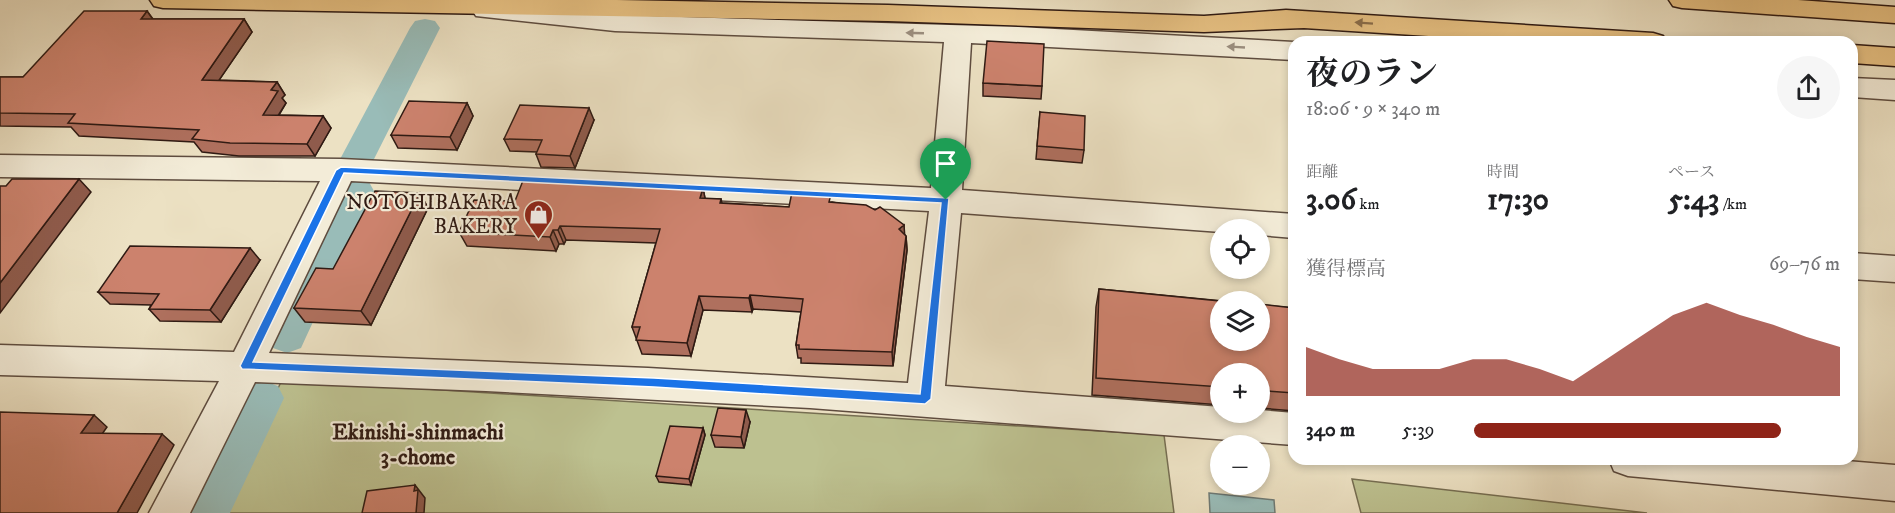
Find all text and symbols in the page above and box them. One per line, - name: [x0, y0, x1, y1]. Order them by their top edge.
- one-way arrow: [1354, 18, 1373, 28]
- one-way arrow: [906, 28, 925, 38]
- one-way arrow: [1227, 43, 1246, 52]
- text: 夜のラン: [1306, 54, 1438, 95]
- button: share: [1777, 56, 1840, 119]
- text: 18:06 · 9 × 340 m: [1306, 97, 1440, 122]
- pin: [920, 138, 971, 200]
- icon: arrive: [929, 147, 962, 180]
- text: 距離: [1306, 162, 1338, 182]
- text: 時間: [1487, 162, 1519, 182]
- text: ペース: [1668, 162, 1715, 182]
- text: 3.06: [1306, 182, 1356, 219]
- text: 17:30: [1487, 182, 1549, 219]
- text: 5:43: [1668, 182, 1719, 219]
- place label: NOTOHIBAKARA BAKERY: [346, 190, 518, 240]
- text: km: [1356, 194, 1379, 214]
- text: /km: [1719, 194, 1747, 214]
- shop icon: NOTOHIBAKARA BAKERY: [522, 198, 554, 240]
- map controls: [1210, 219, 1270, 495]
- button: locate: [1210, 219, 1270, 279]
- text: 69–76 m: [1769, 252, 1840, 277]
- text: 獲得標高: [1306, 257, 1386, 282]
- button: layers: [1210, 291, 1270, 351]
- button: +: [1210, 363, 1270, 423]
- text: 340 m: [1306, 418, 1355, 443]
- text: 5:39: [1402, 418, 1435, 443]
- district label: Ekinishi-shinmachi 3-chome: [332, 419, 504, 471]
- button: −: [1210, 435, 1270, 495]

